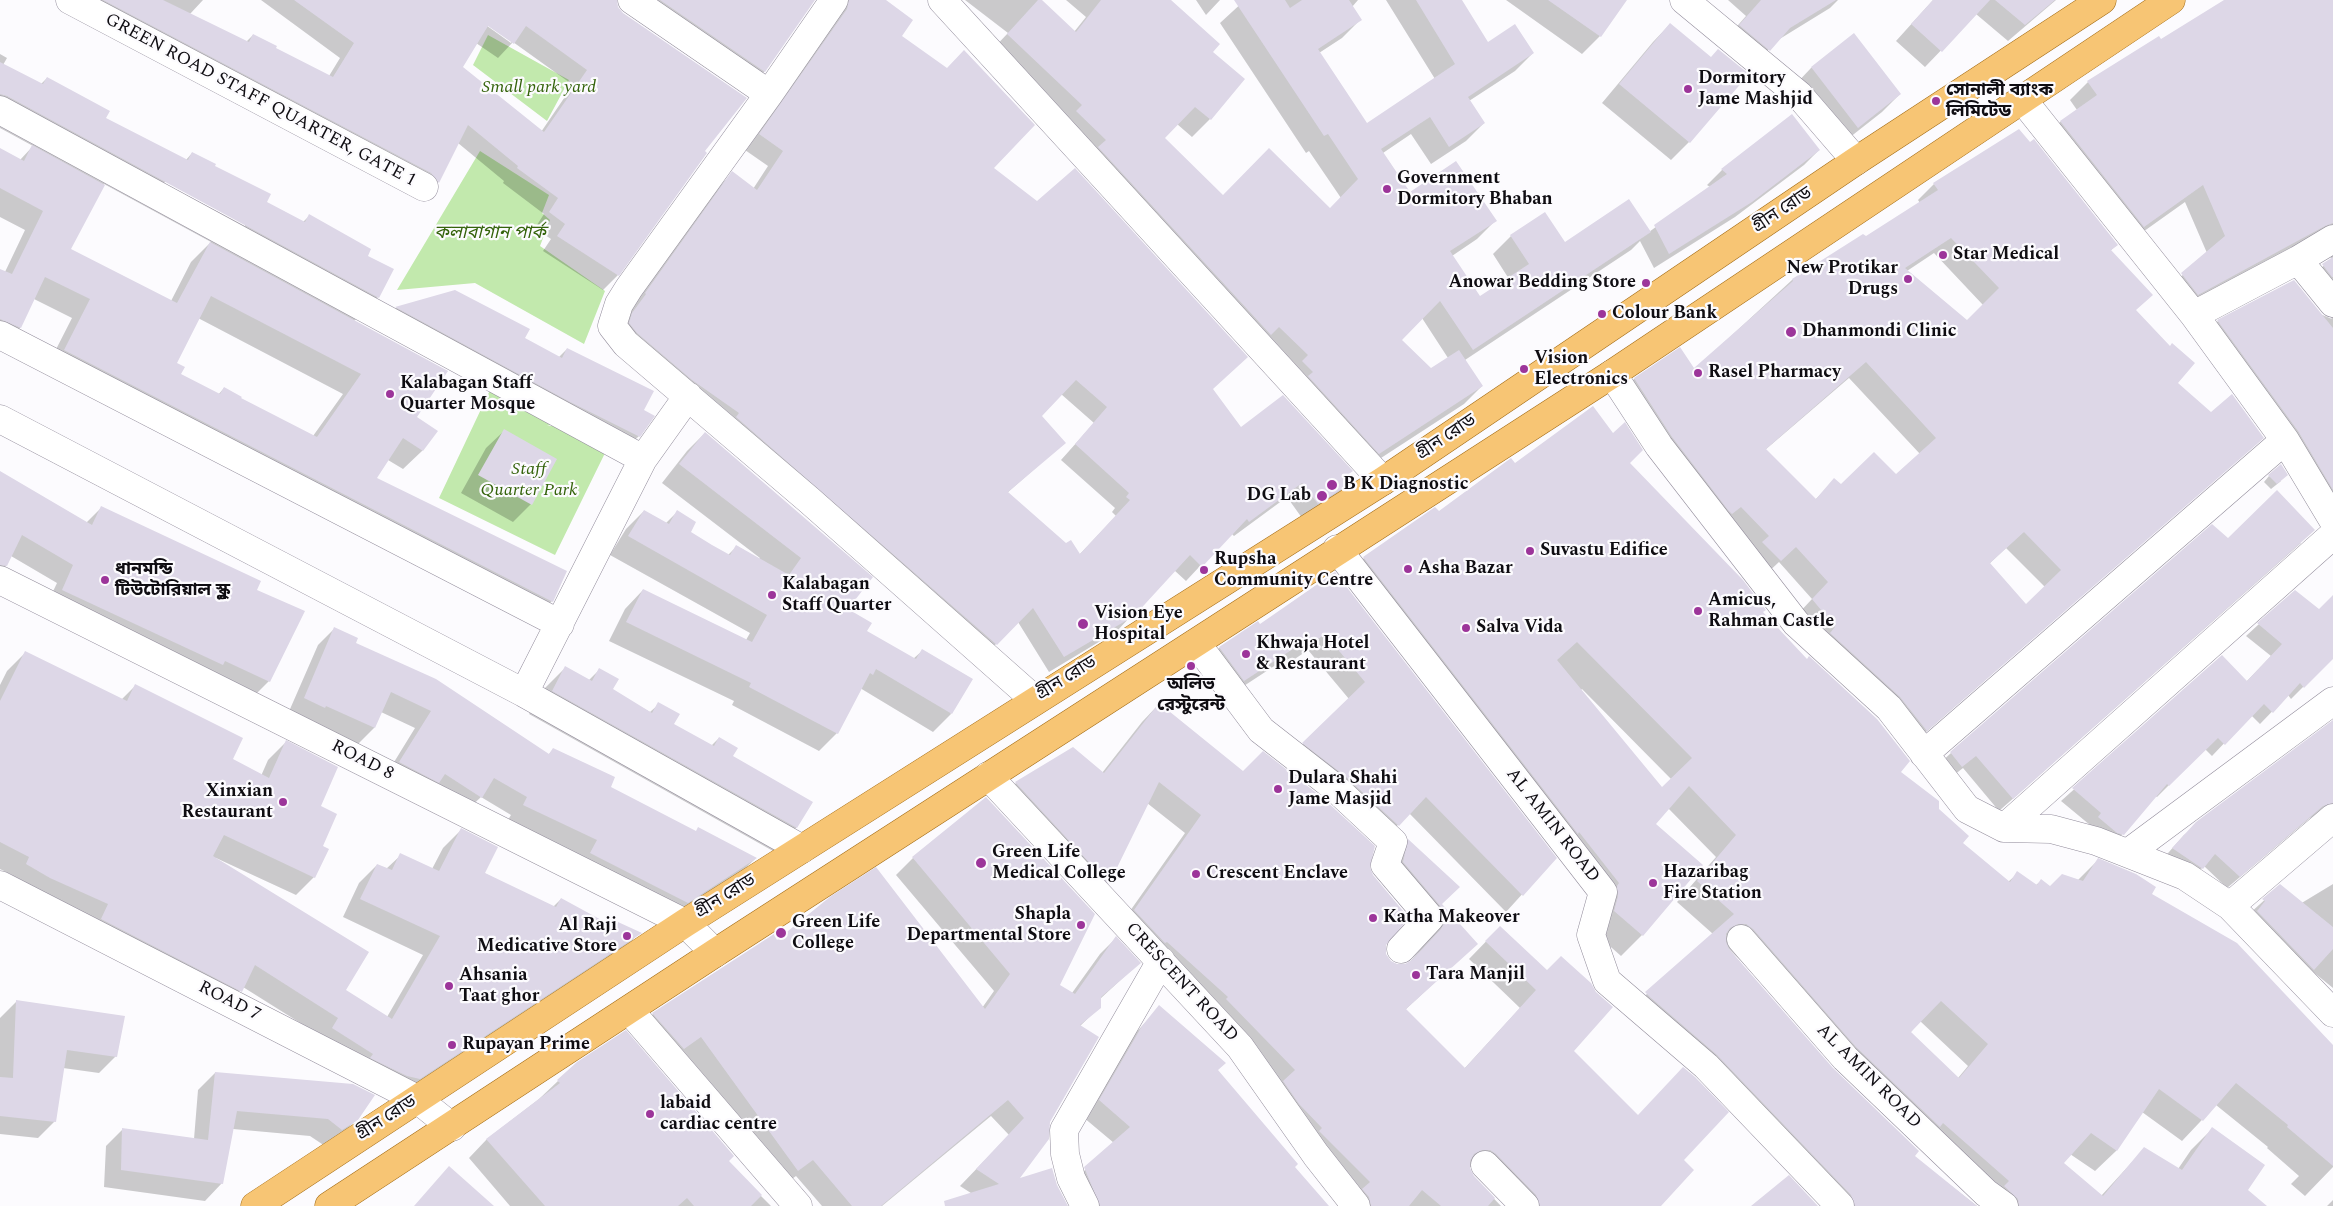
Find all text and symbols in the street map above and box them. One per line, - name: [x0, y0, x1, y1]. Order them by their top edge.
- street label: GREEN ROAD STAFF QUARTER, GATE 1: [101, 10, 419, 192]
- place label: Dormitory Jame Mashjid: [1698, 68, 1813, 110]
- park label: Small park yard: [482, 77, 596, 99]
- place label: সোনালী ব্যাংক লিমিটেড: [1946, 80, 2053, 122]
- marker: Dormitory Jame Mashjid: [1682, 83, 1694, 95]
- marker: সোনালী ব্যাংক লিমিটেড: [1930, 95, 1942, 107]
- place label: Government Dormitory Bhaban: [1397, 168, 1553, 210]
- marker: Government Dormitory Bhaban: [1381, 183, 1393, 195]
- street label: গ্রীন রোড: [1749, 183, 1817, 239]
- park label: কলাবাগান পার্ক: [434, 223, 546, 245]
- place label: Star Medical: [1953, 244, 2059, 266]
- marker: Star Medical: [1937, 249, 1949, 261]
- place label: New Protikar Drugs: [1786, 258, 1898, 300]
- place label: Anowar Bedding Store: [1448, 272, 1636, 294]
- marker: New Protikar Drugs: [1902, 273, 1914, 285]
- marker: Anowar Bedding Store: [1640, 277, 1652, 289]
- place label: Colour Bank: [1612, 303, 1717, 325]
- marker: Colour Bank: [1596, 308, 1608, 320]
- place label: Dhanmondi Clinic: [1802, 321, 1957, 343]
- marker: Dhanmondi Clinic: [1784, 325, 1798, 339]
- place label: Vision Electronics: [1534, 348, 1628, 390]
- place label: Rasel Pharmacy: [1708, 362, 1841, 384]
- marker: Vision Electronics: [1518, 363, 1530, 375]
- marker: Rasel Pharmacy: [1692, 367, 1704, 379]
- place label: Kalabagan Staff Quarter Mosque: [400, 373, 535, 416]
- marker: Kalabagan Staff Quarter Mosque: [384, 388, 396, 400]
- street label: গ্রীন রোড: [1413, 410, 1481, 466]
- park label: Staff Quarter Park: [481, 459, 577, 502]
- place label: B K Diagnostic: [1343, 474, 1468, 496]
- marker: B K Diagnostic: [1325, 478, 1339, 492]
- place label: DG Lab: [1247, 485, 1311, 507]
- marker: DG Lab: [1315, 489, 1329, 503]
- place label: Suvastu Edifice: [1540, 540, 1668, 562]
- marker: Suvastu Edifice: [1524, 545, 1536, 557]
- place label: Rupsha Community Centre: [1214, 549, 1373, 592]
- place label: Asha Bazar: [1418, 558, 1513, 580]
- place label: ধানমন্ডি টিউটোরিয়াল স্কুল: [115, 559, 230, 602]
- marker: Asha Bazar: [1402, 563, 1414, 575]
- marker: Rupsha Community Centre: [1198, 564, 1210, 576]
- marker: ধানমন্ডি টিউটোরিয়াল স্কুল: [99, 574, 111, 586]
- place label: Kalabagan Staff Quarter: [782, 574, 892, 616]
- marker: Kalabagan Staff Quarter: [766, 589, 778, 601]
- place label: Amicus, Rahman Castle: [1708, 590, 1834, 632]
- place label: Vision Eye Hospital: [1094, 603, 1183, 646]
- marker: Amicus, Rahman Castle: [1692, 605, 1704, 617]
- marker: Vision Eye Hospital: [1076, 617, 1090, 631]
- place label: Salva Vida: [1476, 617, 1563, 639]
- marker: Salva Vida: [1460, 622, 1472, 634]
- place label: Khwaja Hotel & Restaurant: [1256, 633, 1369, 676]
- marker: Khwaja Hotel & Restaurant: [1240, 648, 1252, 660]
- street label: গ্রীন রোড: [1033, 652, 1101, 706]
- marker: অলিভ রেস্টুরেন্ট: [1185, 660, 1197, 672]
- place label: অলিভ রেস্টুরেন্ট: [1157, 674, 1225, 716]
- street label: ROAD 8: [327, 736, 397, 786]
- street label: AL AMIN ROAD: [1501, 764, 1603, 888]
- place label: Dulara Shahi Jame Masjid: [1288, 768, 1397, 811]
- place label: Xinxian Restaurant: [181, 781, 273, 824]
- marker: Dulara Shahi Jame Masjid: [1272, 783, 1284, 795]
- marker: Xinxian Restaurant: [277, 796, 289, 808]
- place label: Green Life Medical College: [992, 842, 1126, 884]
- marker: Green Life Medical College: [974, 856, 988, 870]
- place label: Hazaribag Fire Station: [1663, 862, 1762, 904]
- place label: Crescent Enclave: [1206, 863, 1348, 885]
- marker: Crescent Enclave: [1190, 868, 1202, 880]
- street label: গ্রীন রোড: [692, 870, 760, 924]
- marker: Hazaribag Fire Station: [1647, 877, 1659, 889]
- place label: Shapla Departmental Store: [906, 904, 1071, 946]
- place label: Katha Makeover: [1383, 907, 1520, 929]
- place label: Green Life College: [792, 912, 880, 954]
- marker: Katha Makeover: [1367, 912, 1379, 924]
- place label: Al Raji Medicative Store: [477, 915, 617, 958]
- marker: Shapla Departmental Store: [1075, 919, 1087, 931]
- street label: CRESCENT ROAD: [1120, 919, 1242, 1047]
- marker: Green Life College: [774, 926, 788, 940]
- marker: Al Raji Medicative Store: [621, 930, 633, 942]
- place label: Tara Manjil: [1426, 964, 1525, 986]
- place label: Ahsania Taat ghor: [459, 965, 539, 1008]
- marker: Tara Manjil: [1410, 969, 1422, 981]
- street label: ROAD 7: [194, 977, 264, 1027]
- marker: Ahsania Taat ghor: [443, 980, 455, 992]
- street label: AL AMIN ROAD: [1811, 1020, 1925, 1134]
- place label: Rupayan Prime: [462, 1034, 590, 1056]
- marker: Rupayan Prime: [446, 1039, 458, 1051]
- street label: গ্রীন রোড: [353, 1092, 421, 1146]
- place label: labaid cardiac centre: [660, 1093, 777, 1136]
- marker: labaid cardiac centre: [644, 1108, 656, 1120]

